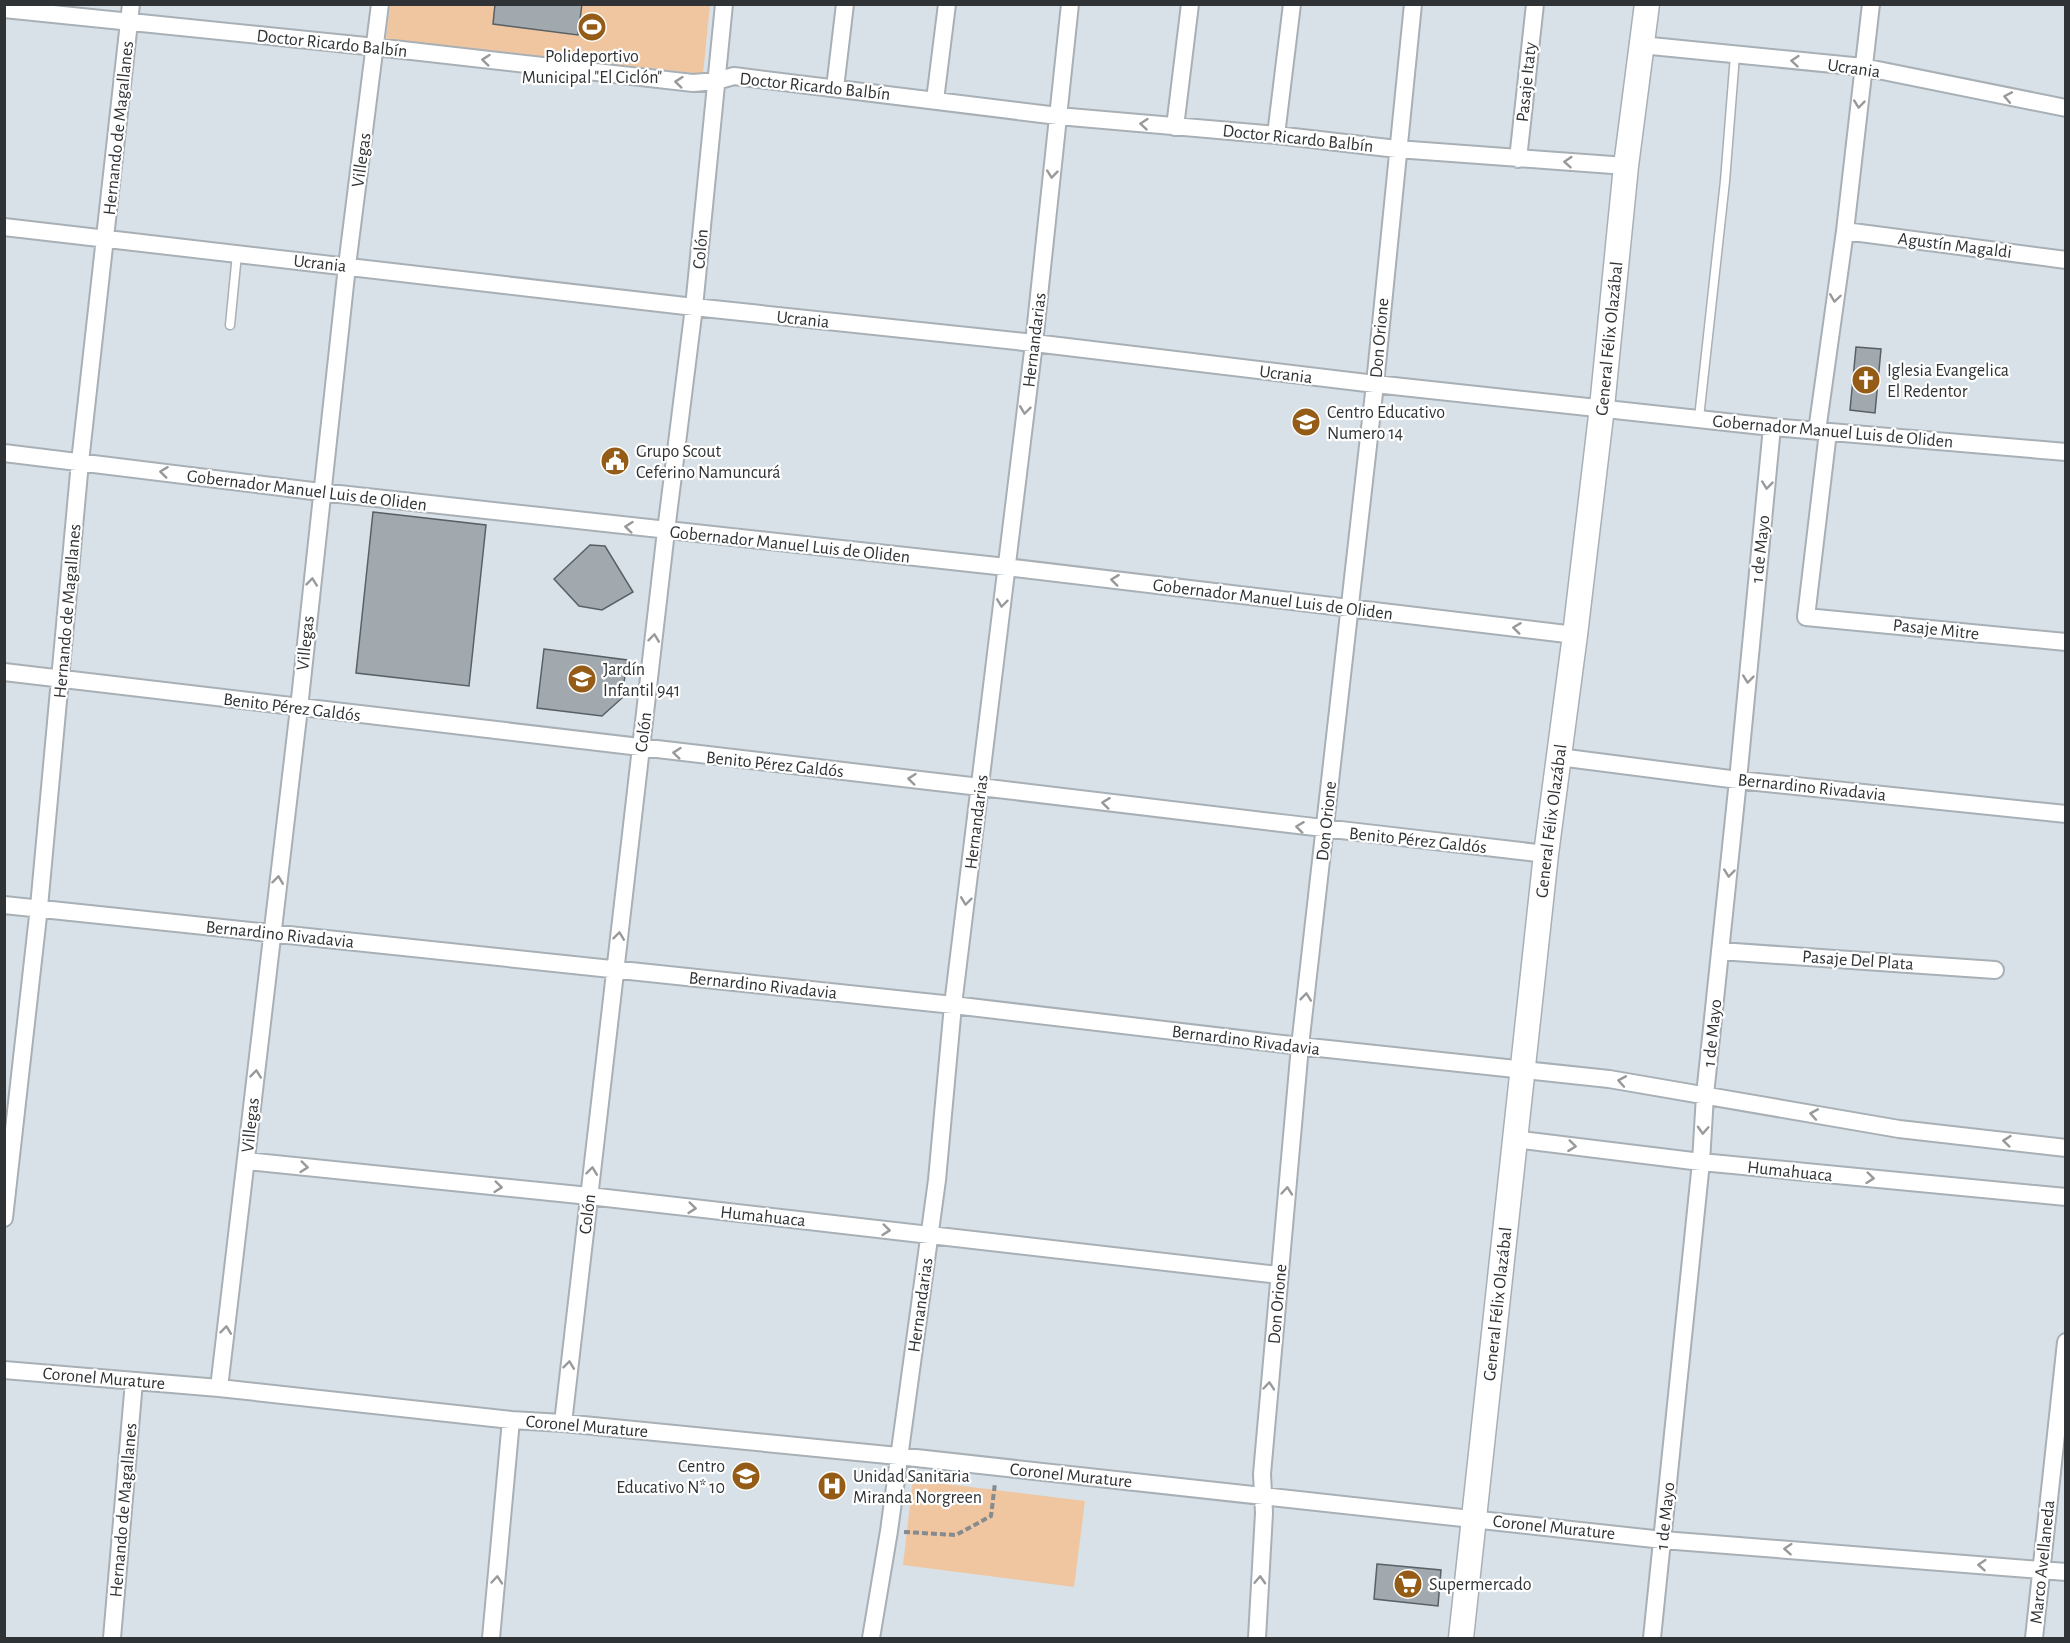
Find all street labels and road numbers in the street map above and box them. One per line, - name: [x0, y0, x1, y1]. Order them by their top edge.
- street label: Doctor Ricardo Balbín: [255, 27, 408, 61]
- street label: Hernando de Magallanes: [101, 40, 137, 216]
- street label: Pasaje Itaty: [1514, 41, 1540, 123]
- street label: Ucrania: [1826, 56, 1881, 82]
- street label: Doctor Ricardo Balbín: [738, 70, 891, 104]
- street label: Doctor Ricardo Balbín: [1221, 122, 1374, 156]
- street label: Villegas: [349, 132, 375, 189]
- street label: Colón: [690, 228, 712, 270]
- street label: Agustín Magaldi: [1897, 230, 2013, 262]
- street label: Ucrania: [292, 252, 347, 276]
- street label: General Félix Olazábal: [1593, 261, 1626, 417]
- street label: Hernandarias: [1020, 292, 1050, 389]
- street label: Don Orione: [1368, 297, 1392, 379]
- street label: Ucrania: [775, 308, 830, 332]
- street label: Ucrania: [1258, 363, 1313, 387]
- street label: Gobernador Manuel Luis de Oliden: [1712, 412, 1954, 451]
- street label: Gobernador Manuel Luis de Oliden: [186, 467, 428, 515]
- street label: 1 de Mayo: [1748, 514, 1774, 584]
- street label: Hernando de Magallanes: [51, 523, 85, 699]
- street label: Gobernador Manuel Luis de Oliden: [669, 523, 911, 567]
- street label: Gobernador Manuel Luis de Oliden: [1152, 576, 1394, 624]
- street label: Villegas: [294, 615, 318, 671]
- street label: Pasaje Mitre: [1892, 617, 1980, 643]
- street label: Benito Pérez Galdós: [222, 691, 362, 725]
- street label: Colón: [633, 711, 655, 753]
- street label: General Félix Olazábal: [1533, 743, 1570, 899]
- street label: Benito Pérez Galdós: [705, 749, 845, 781]
- street label: Bernardino Rivadavia: [1737, 771, 1887, 805]
- street label: Hernandarias: [962, 774, 992, 871]
- street label: Don Orione: [1314, 780, 1340, 862]
- street label: Benito Pérez Galdós: [1348, 825, 1488, 857]
- street label: Bernardino Rivadavia: [205, 918, 355, 952]
- street label: Pasaje Del Plata: [1802, 948, 1914, 974]
- street label: Bernardino Rivadavia: [688, 969, 838, 1003]
- street label: 1 de Mayo: [1700, 998, 1726, 1068]
- street label: Bernardino Rivadavia: [1171, 1023, 1321, 1059]
- street label: Villegas: [239, 1097, 263, 1153]
- street label: Humahuaca: [1746, 1159, 1833, 1185]
- street label: Colón: [577, 1193, 599, 1235]
- street label: Humahuaca: [719, 1204, 806, 1230]
- street label: General Félix Olazábal: [1481, 1226, 1516, 1382]
- street label: Hernandarias: [905, 1257, 937, 1354]
- street label: Don Orione: [1266, 1263, 1290, 1345]
- street label: Coronel Murature: [42, 1365, 166, 1393]
- street label: Coronel Murature: [525, 1413, 649, 1441]
- street label: Hernando de Magallanes: [107, 1422, 141, 1598]
- street label: Coronel Murature: [1009, 1461, 1133, 1491]
- street label: 1 de Mayo: [1653, 1481, 1679, 1551]
- street label: Marco Avellaneda: [2028, 1499, 2058, 1625]
- street label: Coronel Murature: [1492, 1513, 1616, 1543]

